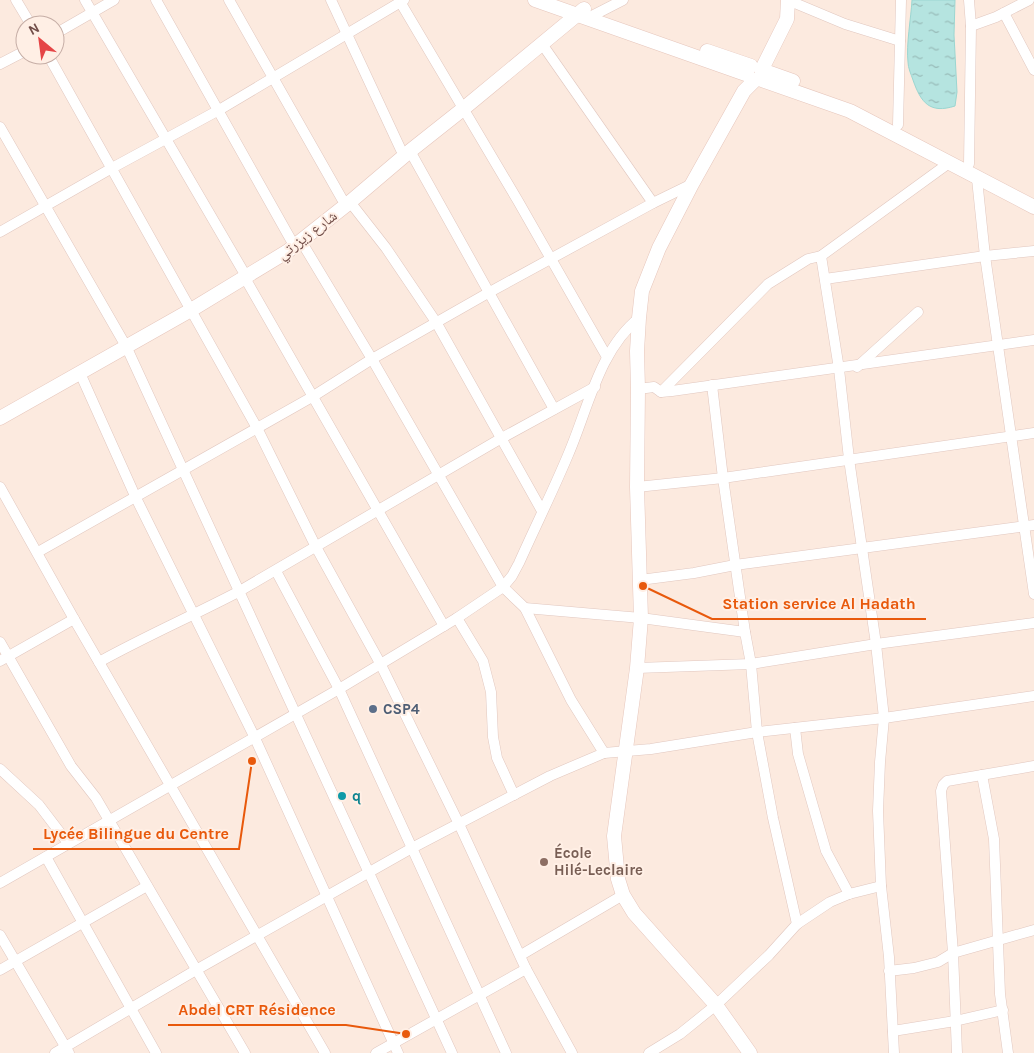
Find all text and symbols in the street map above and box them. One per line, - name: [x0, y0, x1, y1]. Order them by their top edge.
- north arrow: [15, 15, 65, 65]
- text: N: [25, 19, 42, 39]
- street label: شارع زيزرتي: [274, 207, 342, 266]
- callout: Station service Al Hadath: [712, 588, 926, 619]
- text: Station service Al Hadath: [722, 594, 916, 613]
- place label: CSP4: [383, 700, 420, 718]
- marker: CSP4: [367, 703, 379, 715]
- place label: q: [352, 787, 361, 805]
- marker: q: [336, 790, 348, 802]
- callout: Lycée Bilingue du Centre: [33, 818, 239, 849]
- text: Lycée Bilingue du Centre: [43, 824, 229, 843]
- place label: École Hilé-Leclaire: [554, 843, 643, 879]
- marker: École Hilé-Leclaire: [538, 856, 550, 868]
- callout: Abdel CRT Résidence: [168, 994, 346, 1025]
- text: Abdel CRT Résidence: [178, 1000, 336, 1019]

